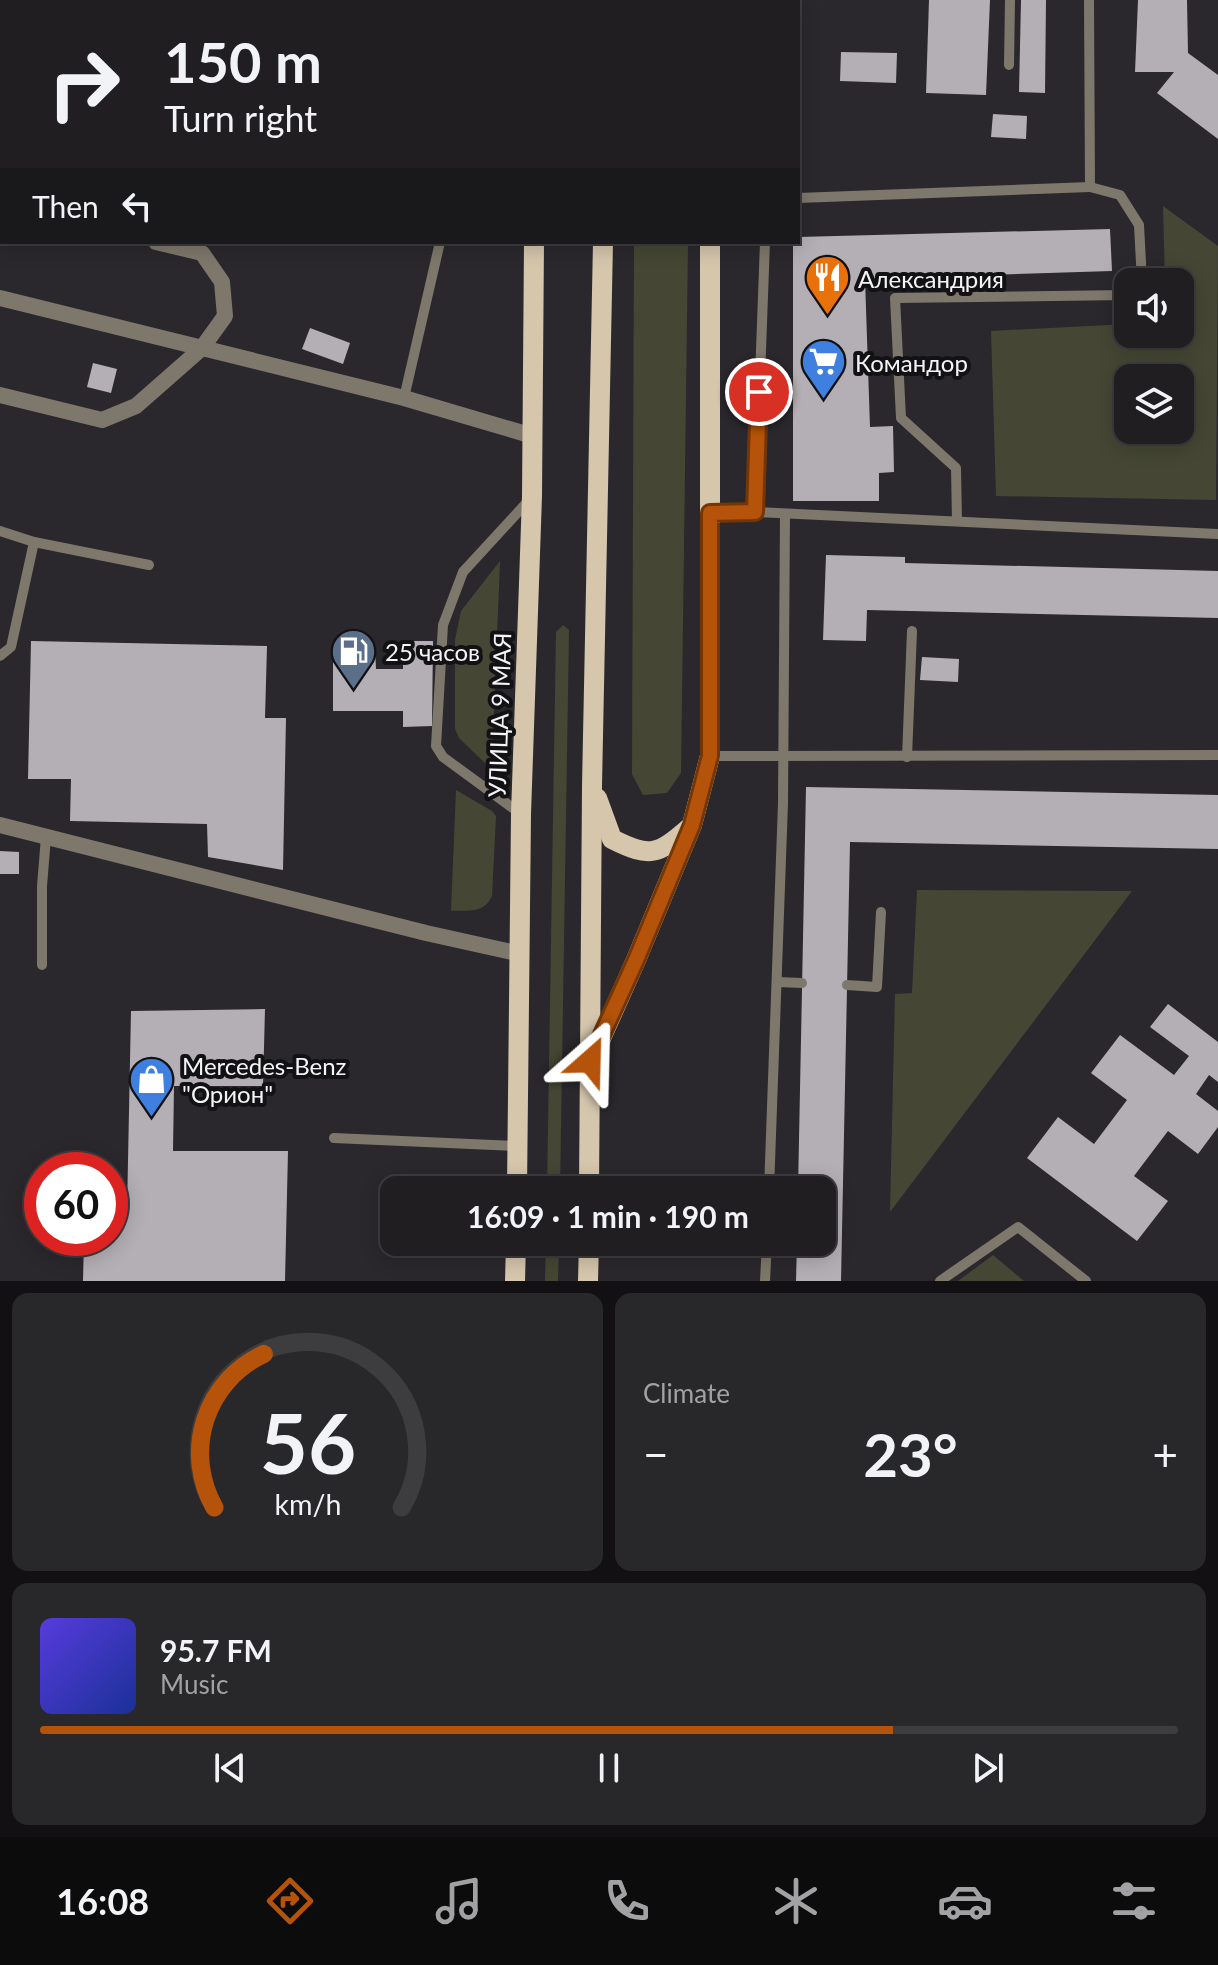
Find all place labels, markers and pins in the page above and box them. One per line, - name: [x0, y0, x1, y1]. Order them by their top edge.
- restaurant icon: Александрия: [803, 254, 851, 317]
- place label: Александрия: [858, 264, 1004, 293]
- supermarket icon: Командор: [800, 338, 848, 401]
- place label: Командор: [855, 348, 968, 377]
- pin: [725, 358, 793, 426]
- fuel station icon: 25 часов: [330, 627, 378, 690]
- place label: 25 часов: [385, 637, 480, 666]
- place label: Mercedes-Benz "Орион": [182, 1051, 347, 1108]
- shop icon: Mercedes-Benz "Орион": [127, 1055, 175, 1118]

